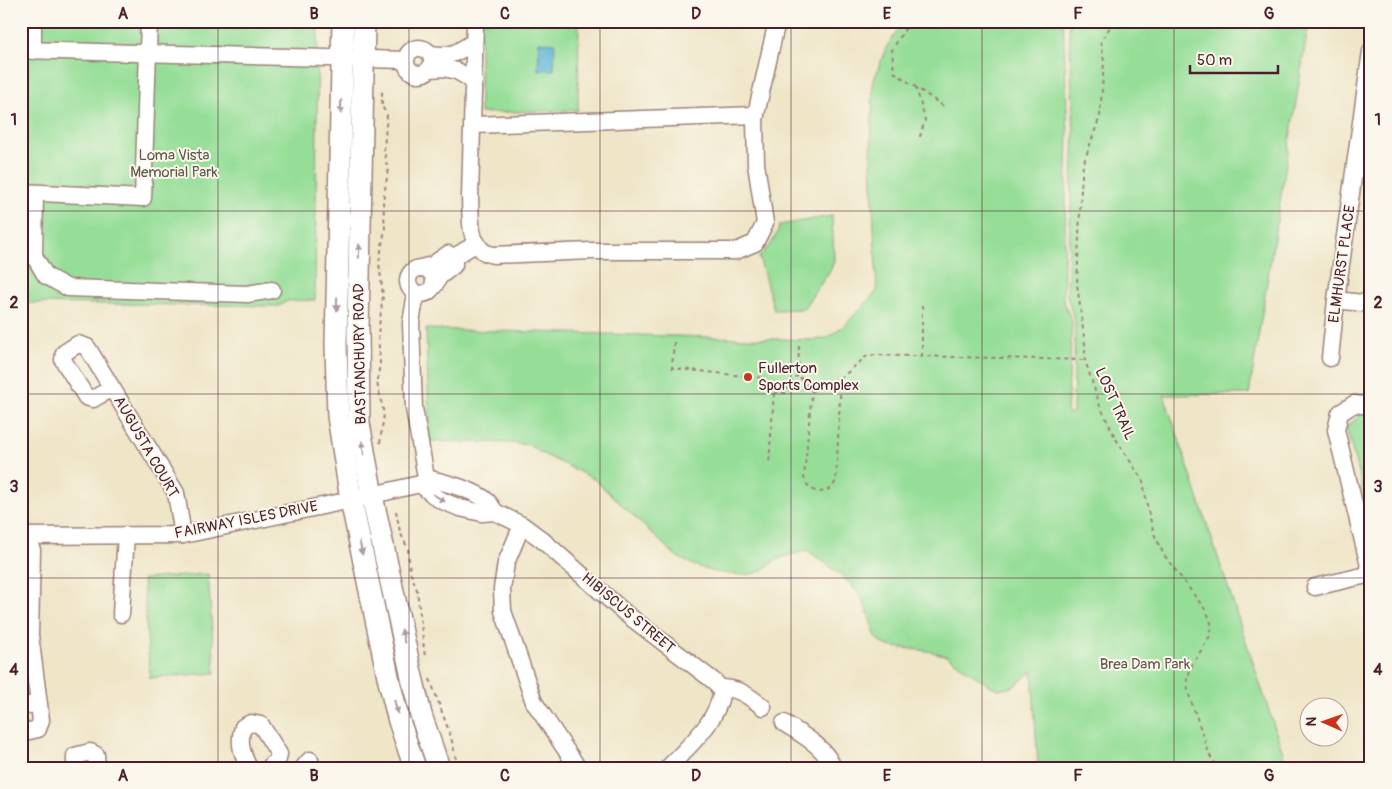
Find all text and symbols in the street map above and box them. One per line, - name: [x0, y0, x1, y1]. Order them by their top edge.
- text: A: [118, 4, 129, 24]
- text: B: [309, 4, 319, 24]
- text: C: [500, 4, 510, 24]
- text: D: [691, 4, 701, 24]
- text: E: [883, 4, 892, 24]
- text: F: [1073, 4, 1083, 24]
- text: G: [1264, 4, 1275, 24]
- scale bar: [1190, 42, 1277, 74]
- text: 50 m: [1197, 51, 1232, 70]
- one-way arrow: [337, 99, 345, 115]
- text: 1: [11, 110, 17, 130]
- text: 1: [1375, 110, 1381, 130]
- park label: Loma Vista Memorial Park: [130, 146, 218, 182]
- street label: ELMHURST PLACE: [1324, 204, 1360, 324]
- one-way arrow: [356, 242, 364, 258]
- street label: BASTANCHURY ROAD: [349, 283, 371, 425]
- text: 2: [10, 293, 19, 313]
- text: 2: [1374, 293, 1383, 313]
- one-way arrow: [333, 297, 341, 313]
- place label: Fullerton Sports Complex: [758, 359, 859, 395]
- street label: LOST TRAIL: [1091, 365, 1139, 443]
- marker: Fullerton Sports Complex: [742, 371, 754, 383]
- street label: AUGUSTA COURT: [109, 393, 183, 501]
- one-way arrow: [359, 440, 367, 456]
- text: 3: [10, 477, 19, 497]
- text: 3: [1374, 477, 1383, 497]
- one-way arrow: [432, 493, 445, 502]
- street label: FAIRWAY ISLES DRIVE: [173, 497, 319, 543]
- one-way arrow: [358, 540, 366, 556]
- street label: HIBISCUS STREET: [577, 568, 679, 658]
- one-way arrow: [399, 629, 407, 644]
- park label: Brea Dam Park: [1100, 655, 1191, 674]
- text: 4: [9, 660, 19, 680]
- text: 4: [1373, 660, 1383, 680]
- north arrow: [1300, 696, 1350, 746]
- one-way arrow: [392, 699, 400, 714]
- text: N: [1303, 717, 1320, 727]
- text: A: [118, 766, 129, 786]
- text: B: [309, 766, 319, 786]
- text: C: [500, 766, 510, 786]
- text: D: [691, 766, 701, 786]
- text: E: [883, 766, 892, 786]
- text: F: [1073, 766, 1083, 786]
- text: G: [1264, 766, 1275, 786]

